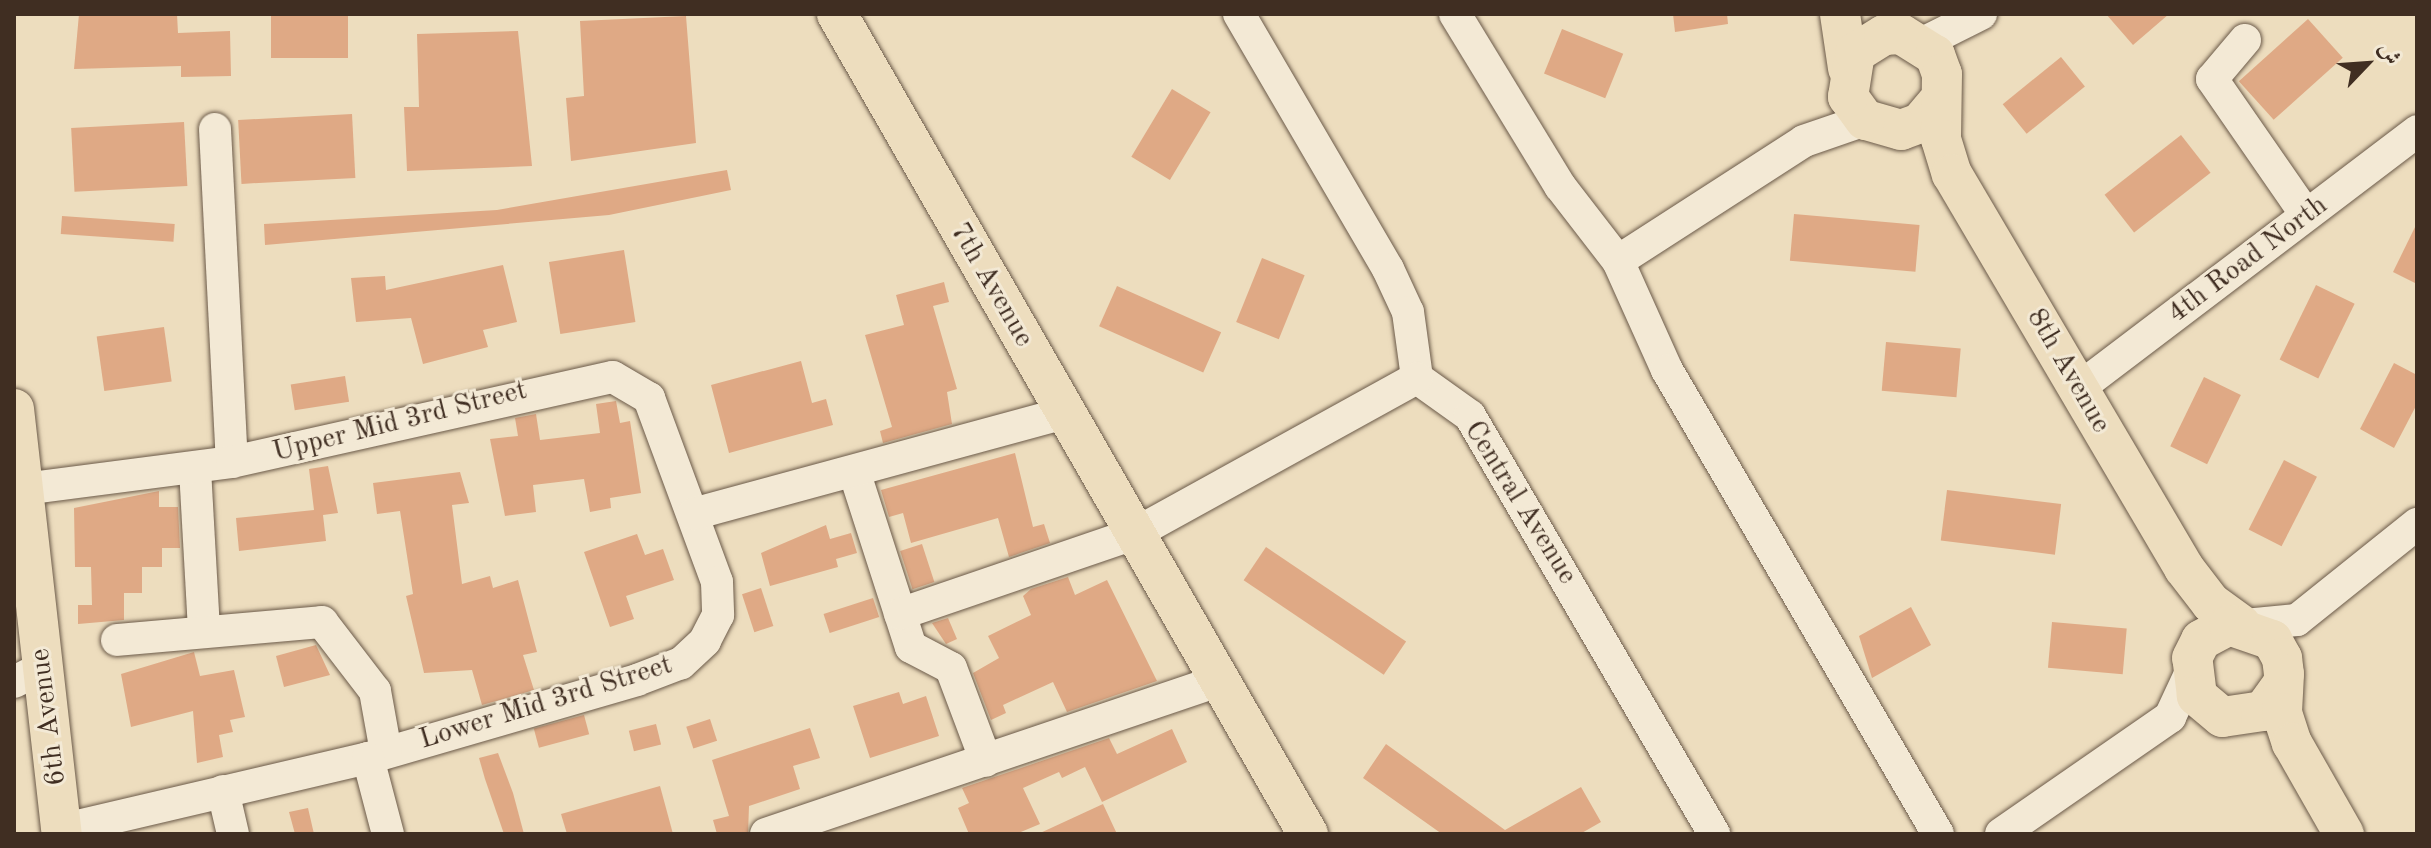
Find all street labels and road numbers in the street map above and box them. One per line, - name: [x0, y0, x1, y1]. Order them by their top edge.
- street label: 4th Road North: [2162, 189, 2334, 331]
- street label: 7th Avenue: [942, 217, 1040, 353]
- street label: 8th Avenue: [2019, 303, 2117, 439]
- street label: Upper Mid 3rd Street: [269, 374, 531, 470]
- street label: Central Avenue: [1456, 415, 1584, 591]
- street label: 6th Avenue: [24, 646, 74, 788]
- street label: Lower Mid 3rd Street: [416, 649, 676, 757]

